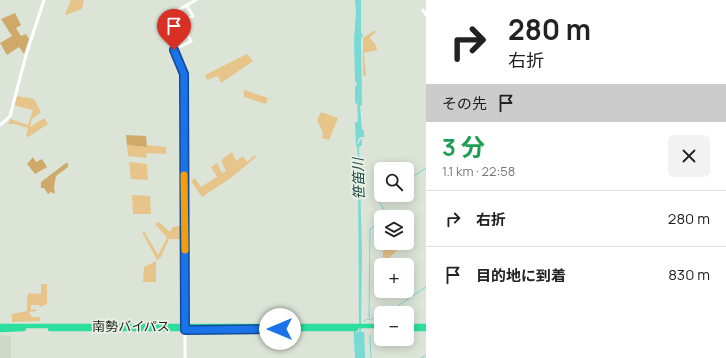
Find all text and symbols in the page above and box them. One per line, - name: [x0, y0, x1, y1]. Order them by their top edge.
- pin: [157, 9, 191, 50]
- text: 280 m: [508, 10, 591, 48]
- icon: arrive: [163, 15, 185, 37]
- icon: right: [442, 16, 494, 68]
- text: 右折: [508, 48, 544, 72]
- icon: arrive: [495, 92, 517, 114]
- text: その先: [442, 93, 487, 114]
- text: 3 分: [442, 130, 485, 163]
- button: close: [668, 135, 710, 177]
- water label: 笹笛川: [348, 156, 368, 200]
- map controls: [374, 162, 414, 346]
- button: search: [374, 162, 414, 202]
- text: 1.1 km · 22:58: [442, 162, 515, 180]
- icon: right: [442, 208, 464, 230]
- text: 280 m: [668, 208, 710, 229]
- text: 右折: [476, 209, 506, 230]
- button: layers: [374, 210, 414, 250]
- button: +: [374, 258, 414, 298]
- icon: arrive: [442, 264, 464, 286]
- text: 830 m: [668, 264, 710, 285]
- text: 目的地に到着: [476, 265, 566, 286]
- button: −: [374, 306, 414, 346]
- position arrow: [259, 308, 301, 350]
- street label: 南勢バイパス: [92, 317, 170, 335]

